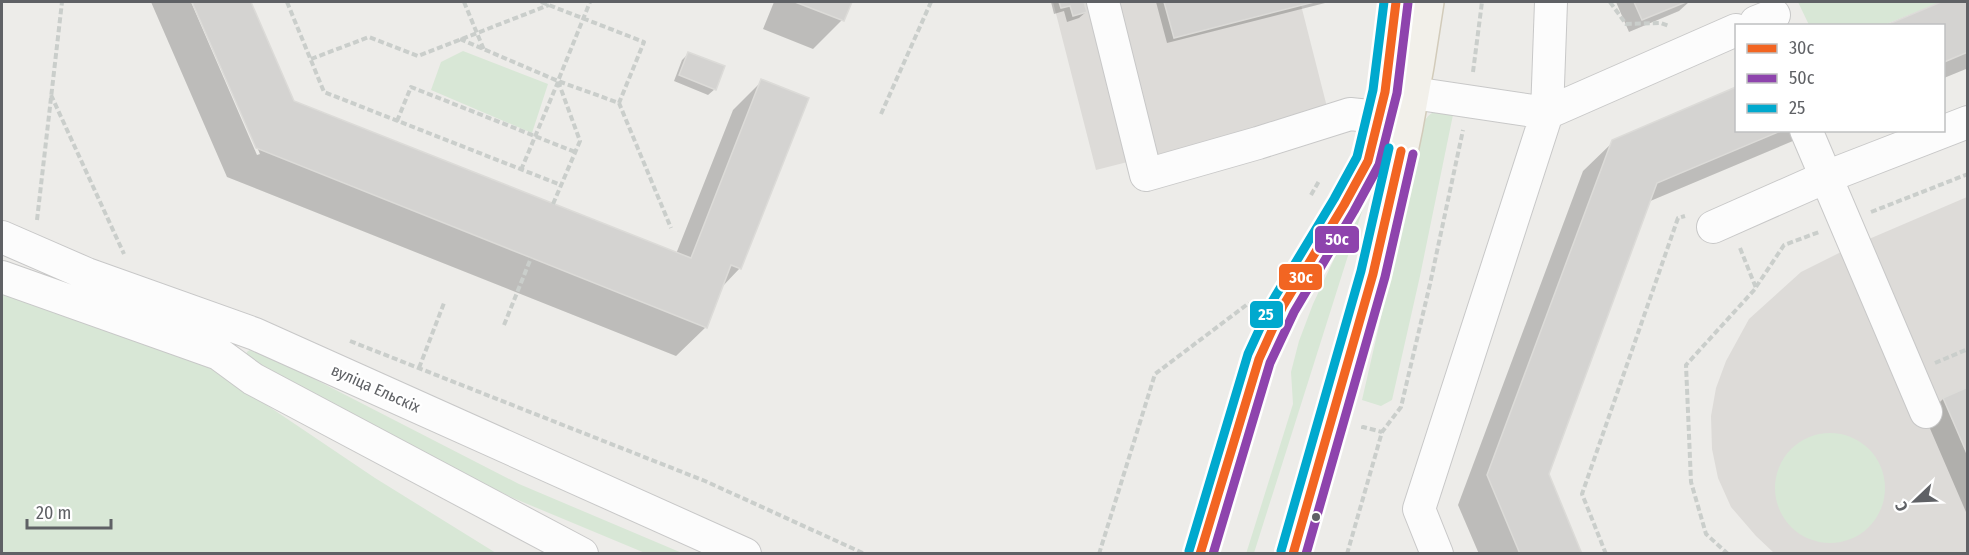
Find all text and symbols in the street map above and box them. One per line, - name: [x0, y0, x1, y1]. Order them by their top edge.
- legend: [1735, 24, 1945, 132]
- text: 30с: [1789, 37, 1814, 59]
- text: 50с: [1789, 67, 1815, 89]
- text: 25: [1789, 97, 1805, 119]
- line badge: 50с: [1314, 225, 1360, 254]
- text: 50с: [1325, 230, 1349, 249]
- line badge: 30с: [1278, 263, 1323, 291]
- text: 30с: [1288, 268, 1313, 287]
- line badge: 25: [1249, 300, 1284, 329]
- text: 25: [1257, 305, 1274, 324]
- street label: вуліца Ельскіх: [328, 360, 423, 417]
- north arrow: [1885, 471, 1945, 531]
- scale bar: [27, 492, 111, 530]
- text: С: [1891, 499, 1912, 514]
- text: 20 m: [36, 502, 71, 524]
- unlabelled marker: [1310, 511, 1322, 523]

